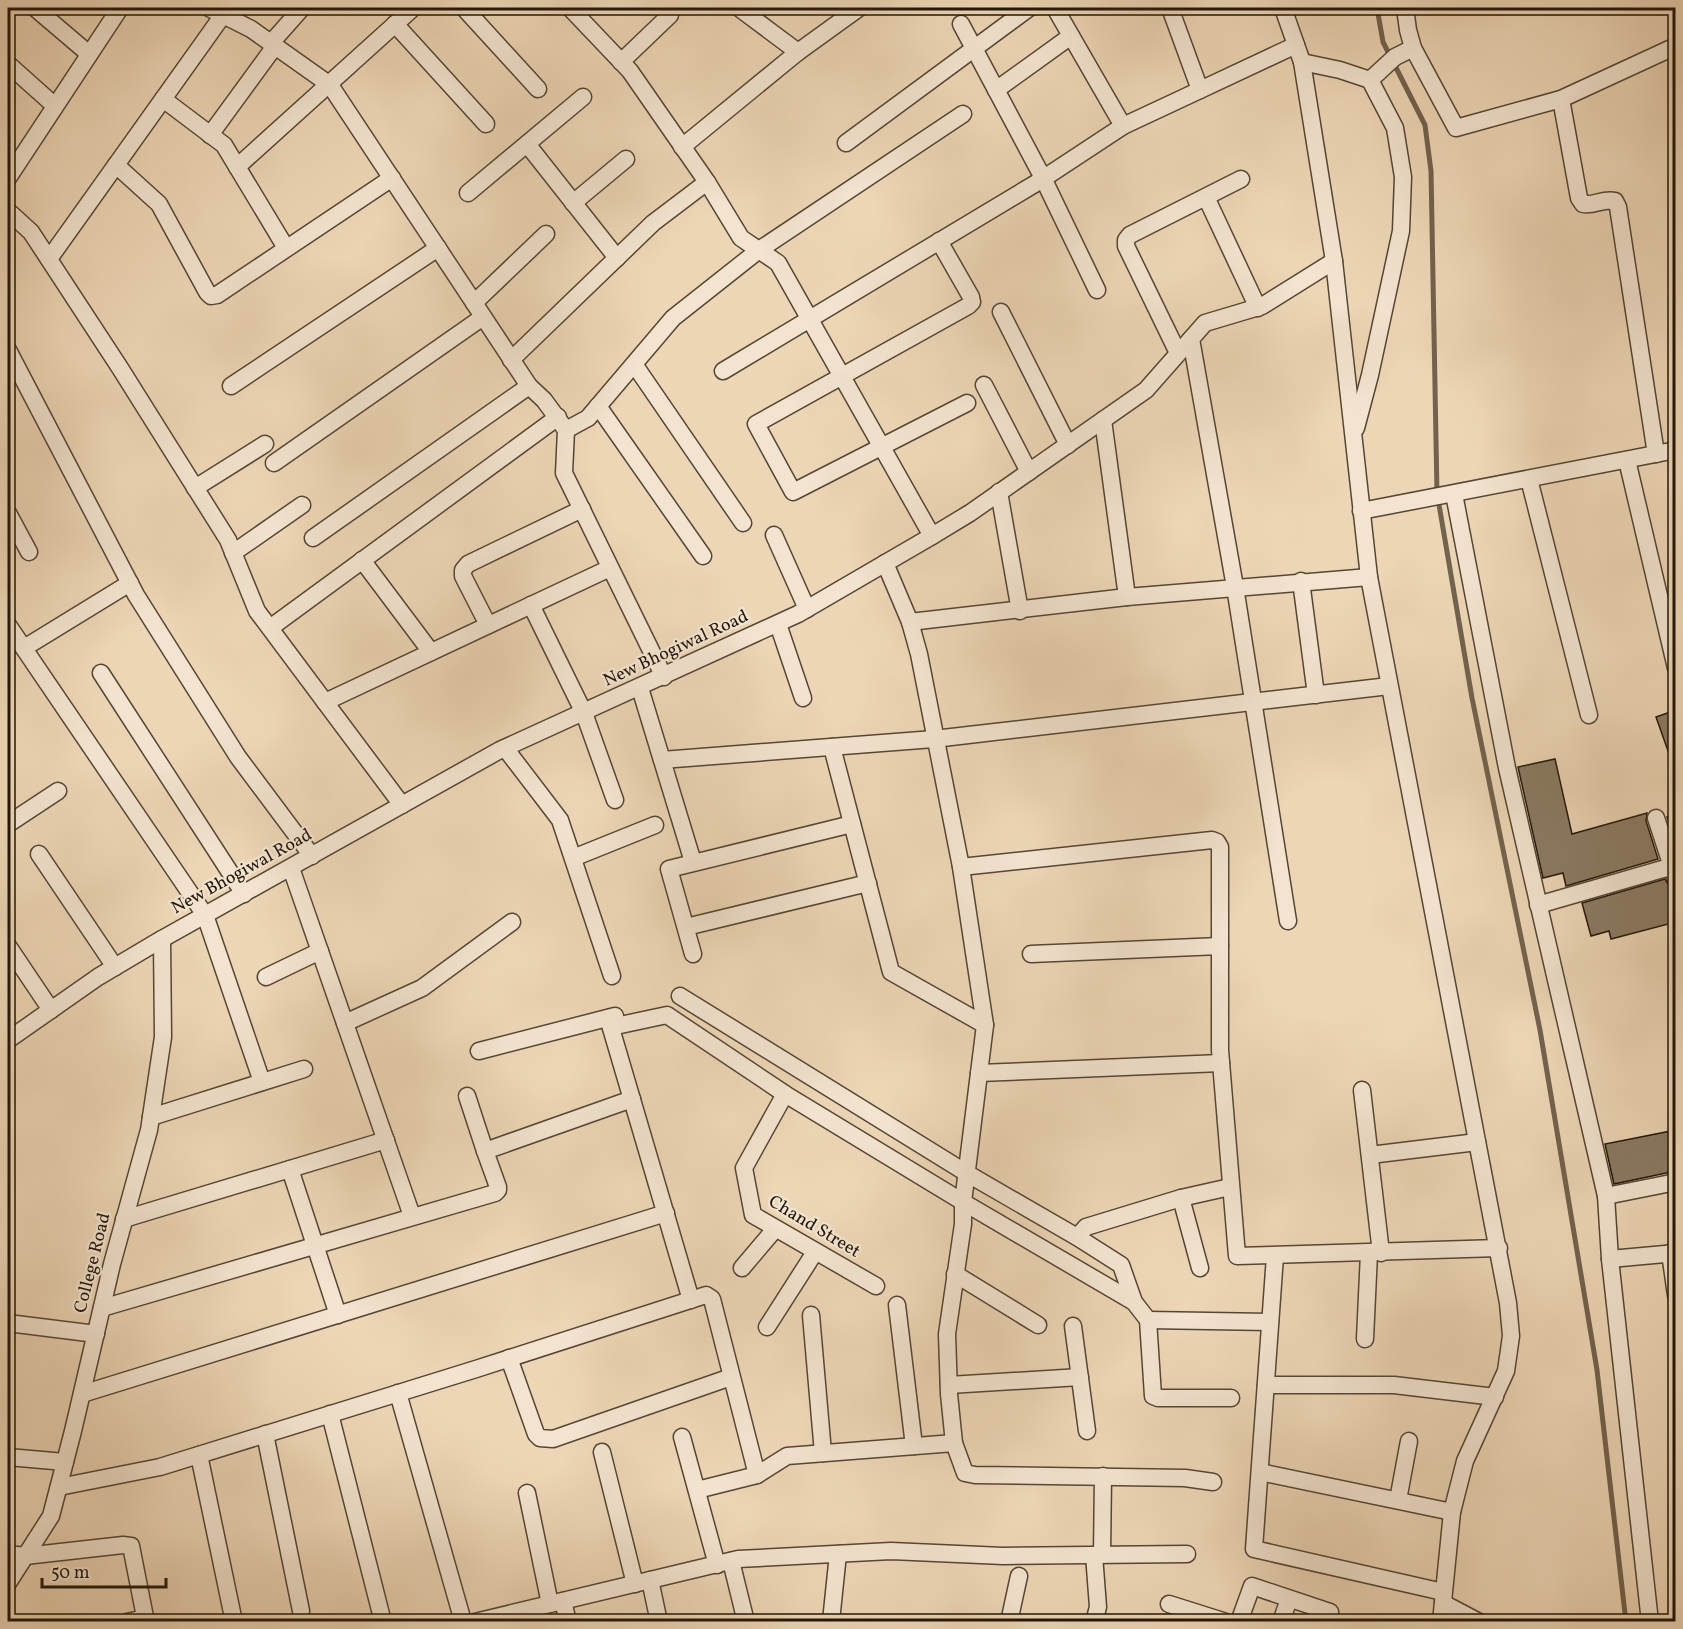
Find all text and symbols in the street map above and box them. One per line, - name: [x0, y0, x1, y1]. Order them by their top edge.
- street label: New Bhogiwal Road: [599, 604, 753, 694]
- street label: New Bhogiwal Road: [167, 823, 317, 921]
- street label: Chand Street: [763, 1190, 865, 1264]
- street label: College Road: [68, 1210, 118, 1316]
- scale bar: [42, 1551, 166, 1589]
- text: 50 m: [51, 1561, 90, 1586]

